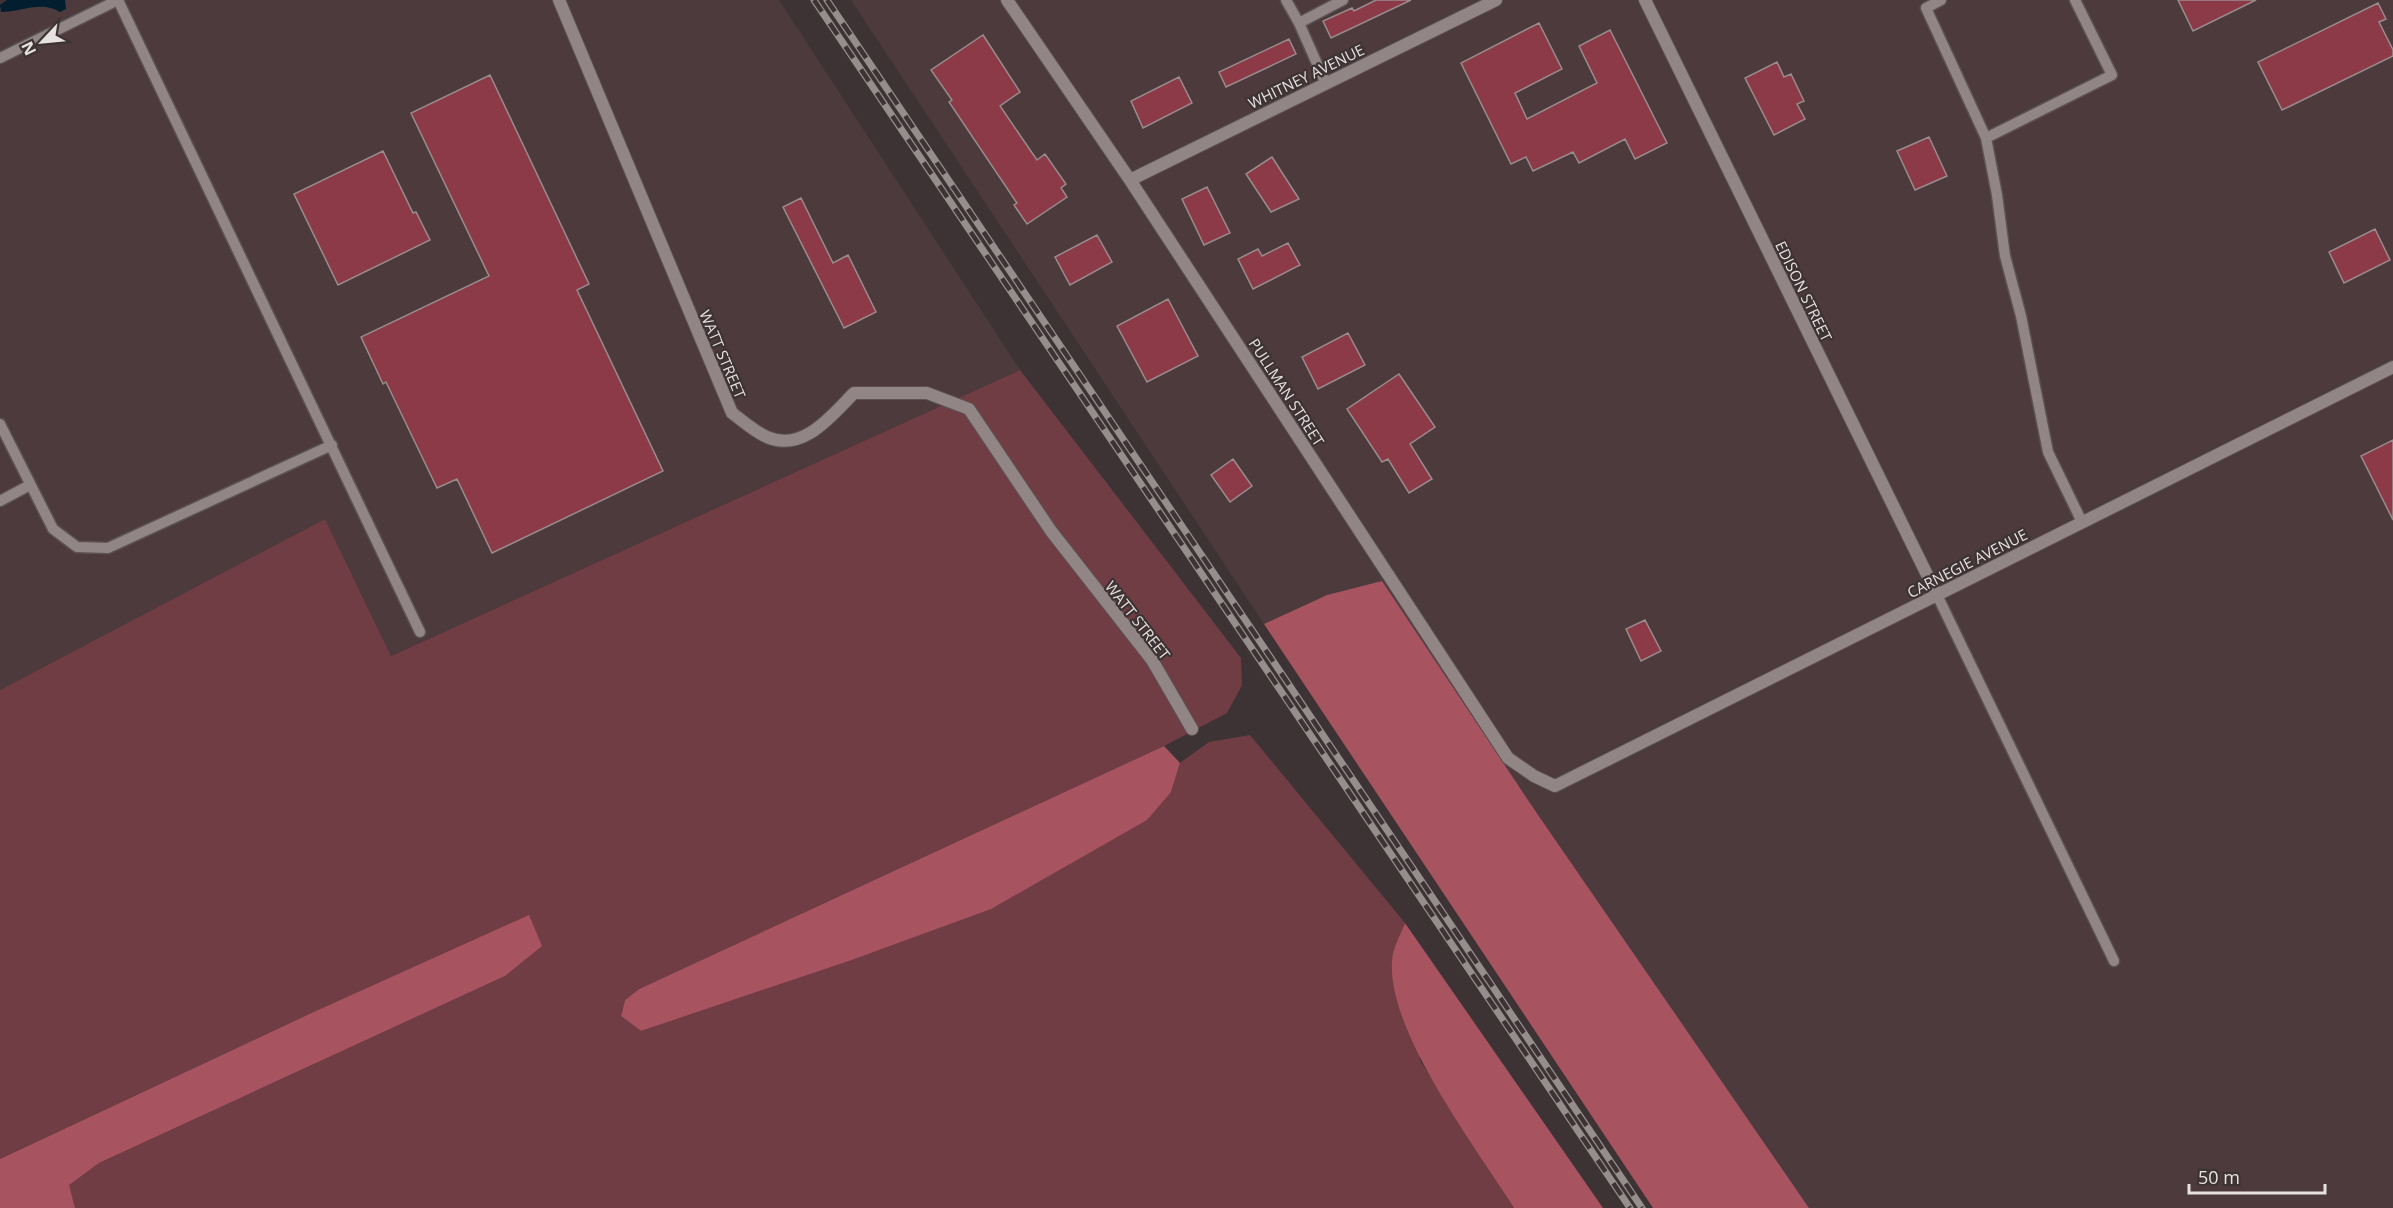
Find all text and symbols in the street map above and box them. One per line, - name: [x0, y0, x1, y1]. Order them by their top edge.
- north arrow: [12, 12, 72, 72]
- text: N: [16, 38, 41, 59]
- street label: WHITNEY AVENUE: [1245, 39, 1367, 113]
- street label: EDISON STREET: [1771, 238, 1837, 345]
- street label: WATT STREET: [695, 307, 751, 402]
- street label: PULLMAN STREET: [1245, 334, 1330, 450]
- street label: CARNEGIE AVENUE: [1903, 524, 2031, 602]
- street label: WATT STREET: [1101, 577, 1175, 664]
- scale bar: [2189, 1157, 2326, 1195]
- text: 50 m: [2198, 1165, 2240, 1189]

